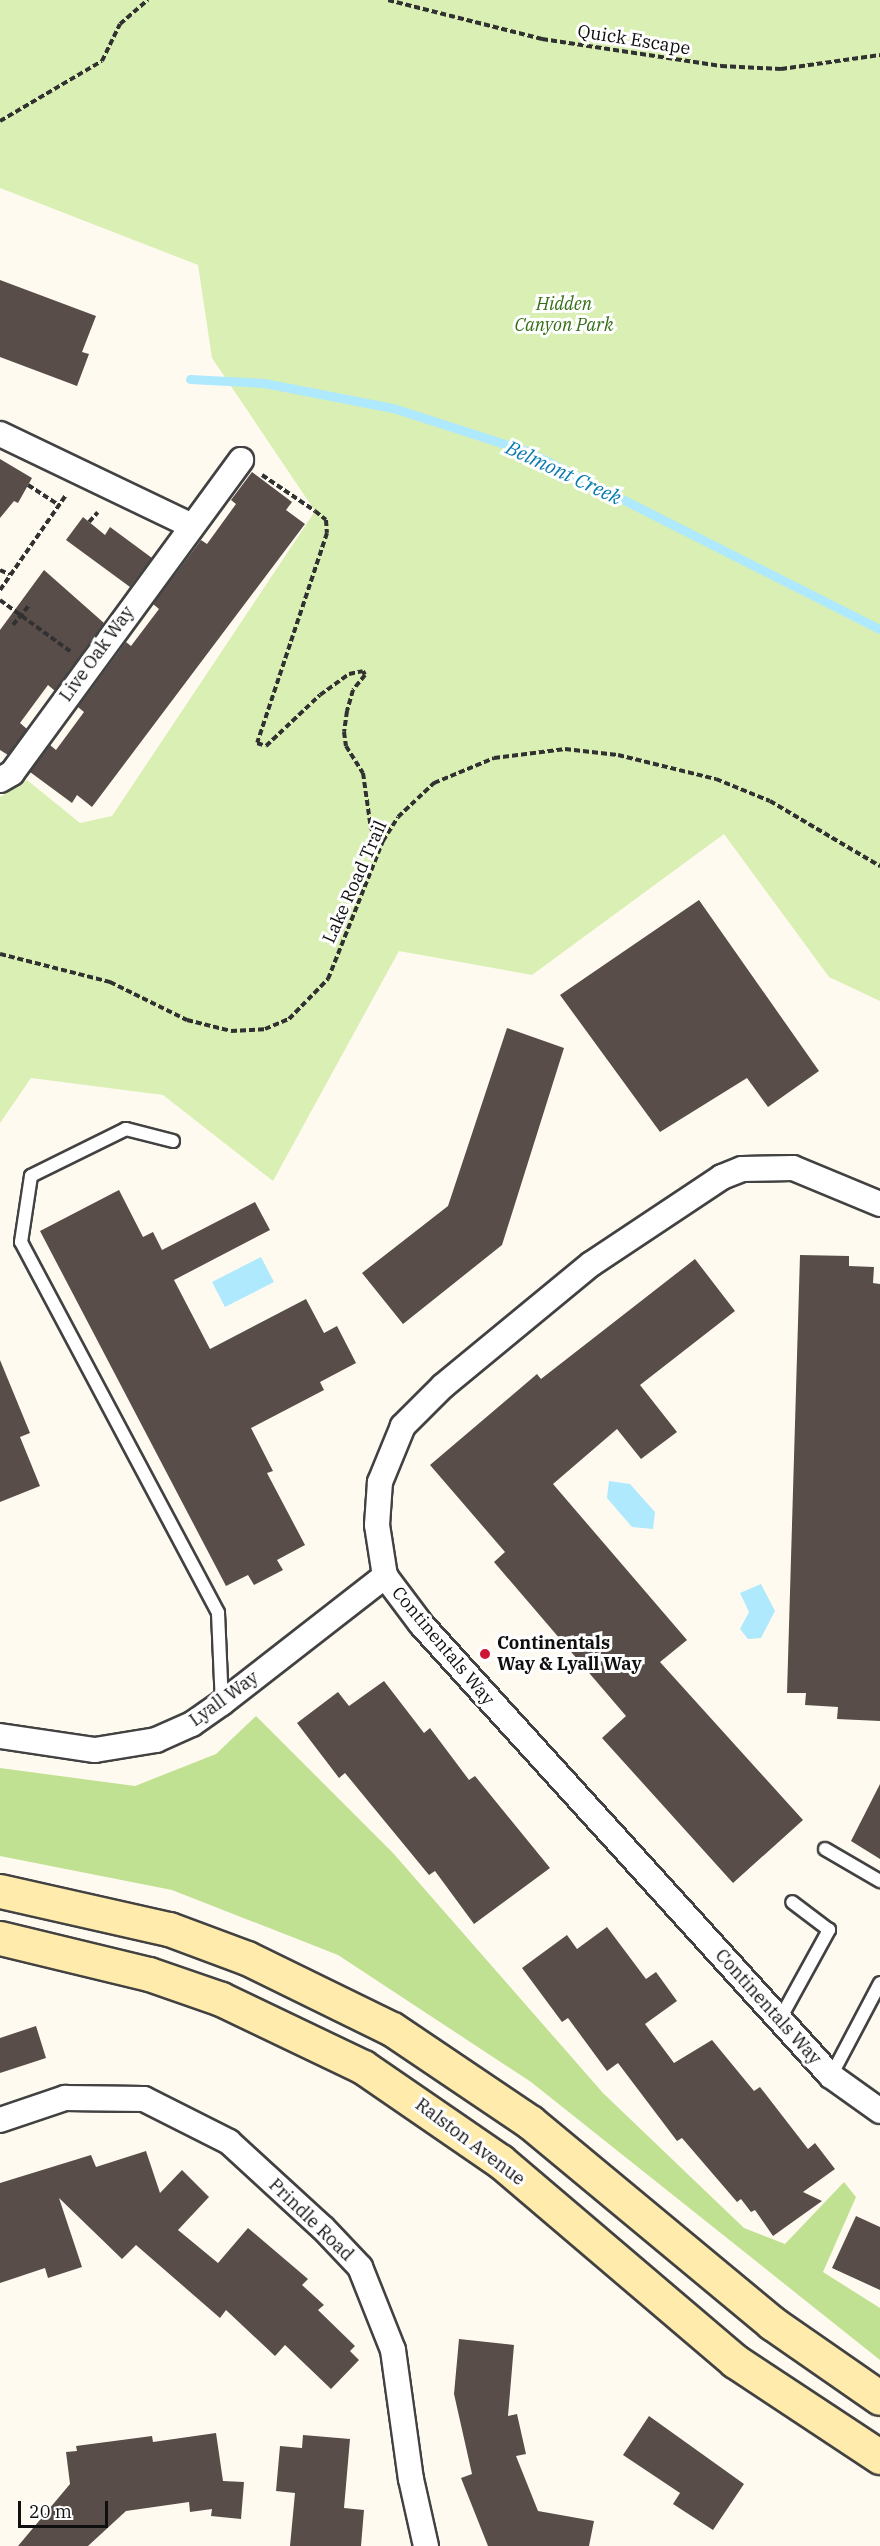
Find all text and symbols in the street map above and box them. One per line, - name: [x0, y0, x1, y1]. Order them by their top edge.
- street label: Quick Escape: [576, 20, 692, 60]
- park label: Hidden Canyon Park: [515, 294, 613, 336]
- water label: Belmont Creek: [502, 435, 626, 509]
- street label: Live Oak Way: [55, 602, 139, 706]
- street label: Lake Road Trail: [318, 817, 392, 947]
- street label: Continentals Way: [387, 1582, 499, 1710]
- place label: Continentals Way & Lyall Way: [497, 1633, 642, 1676]
- marker: Continentals Way & Lyall Way: [478, 1647, 492, 1661]
- street label: Lyall Way: [185, 1667, 263, 1731]
- street label: Continentals Way: [710, 1945, 826, 2069]
- street label: Ralston Avenue: [411, 2094, 529, 2190]
- street label: Prindle Road: [264, 2174, 358, 2266]
- scale bar: [21, 2489, 111, 2527]
- text: 20 m: [29, 2500, 72, 2523]

